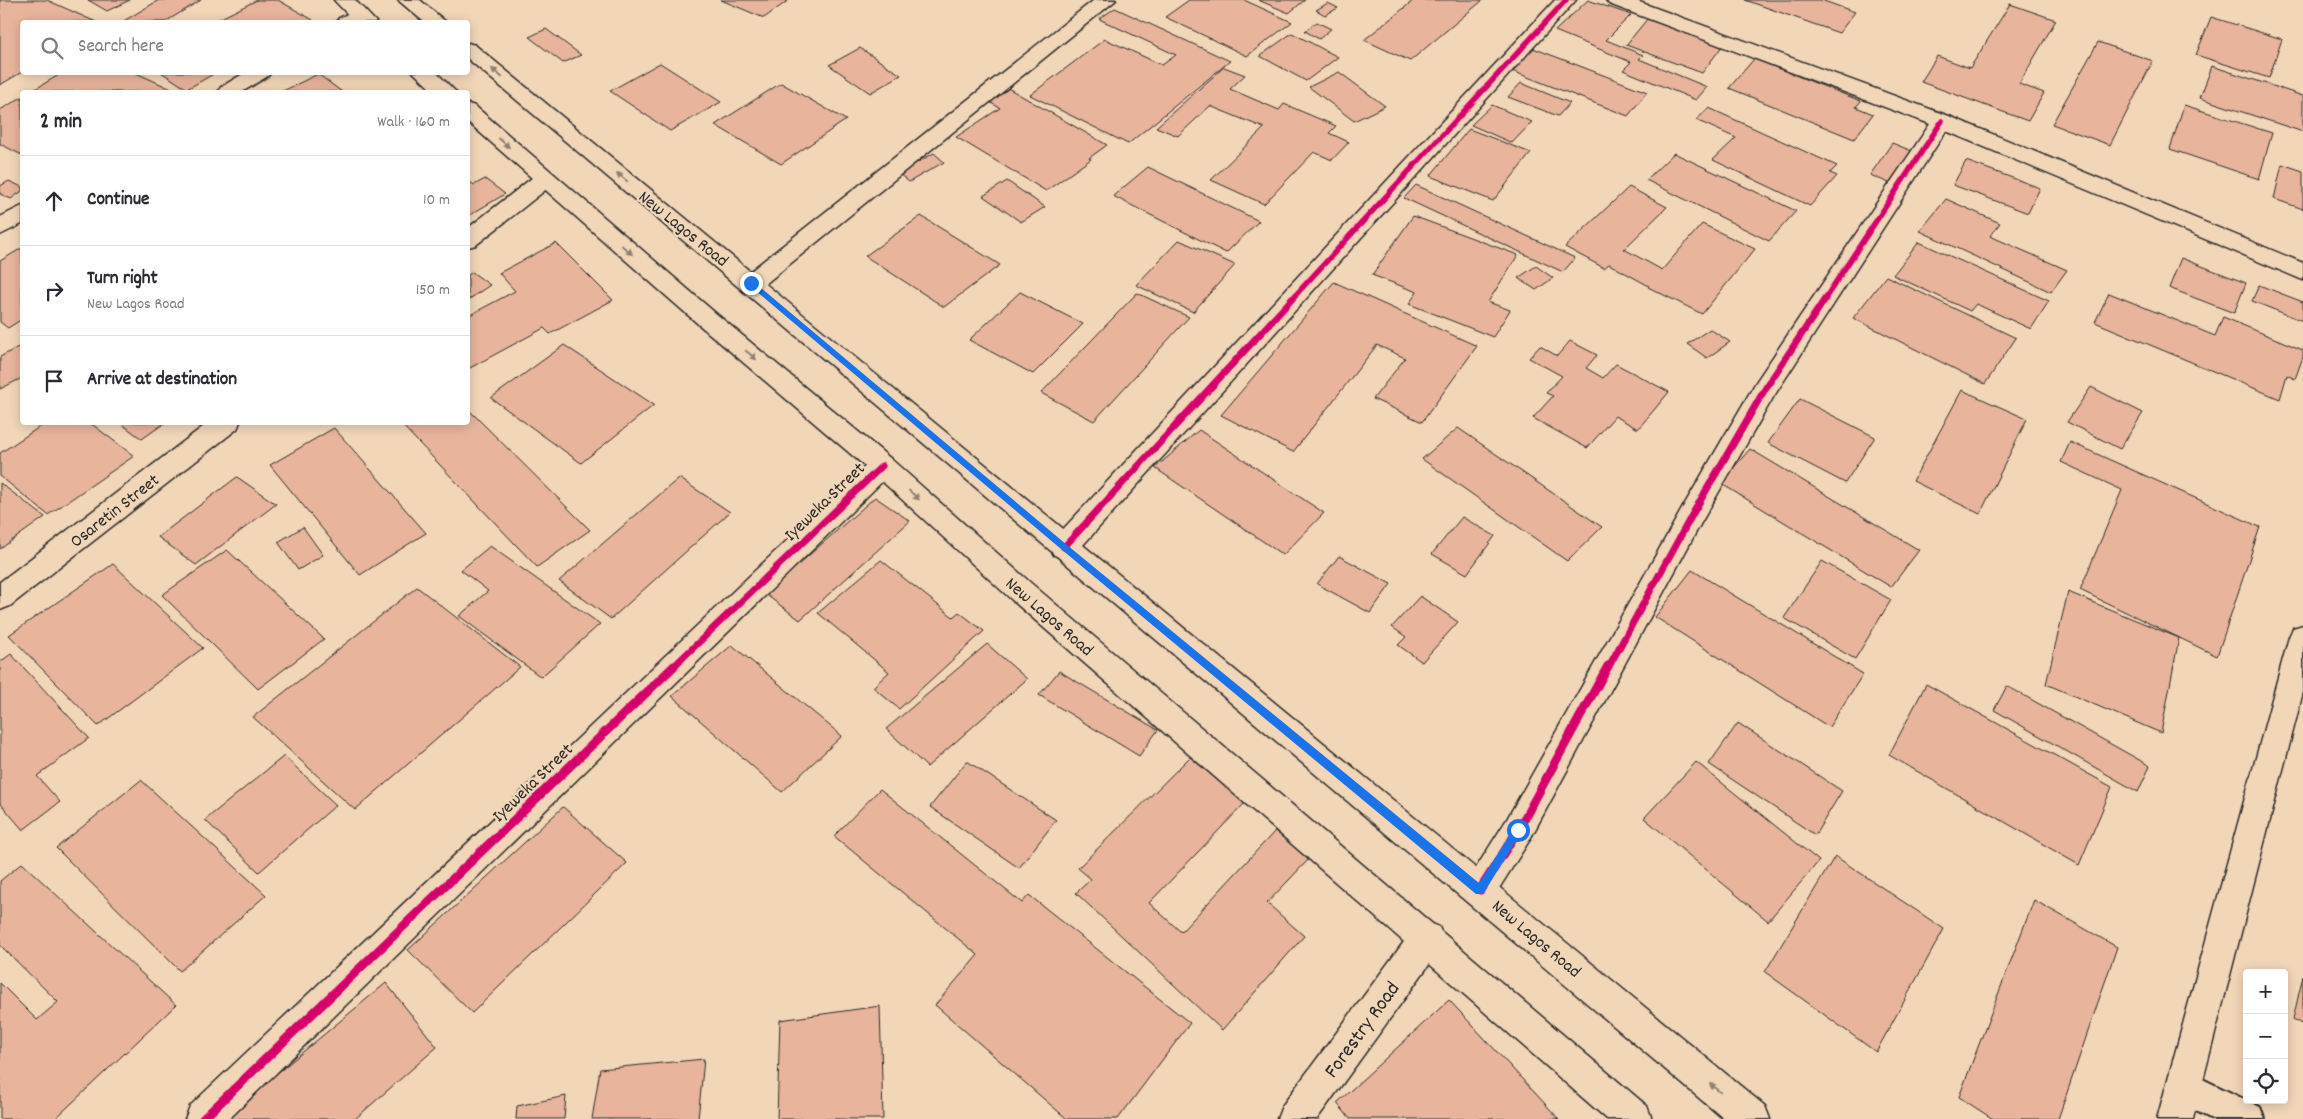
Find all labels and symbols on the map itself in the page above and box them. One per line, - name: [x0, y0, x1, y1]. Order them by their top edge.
- one-way arrow: [491, 68, 504, 79]
- one-way arrow: [498, 138, 511, 149]
- one-way arrow: [617, 171, 629, 183]
- street label: New Lagos Road: [632, 186, 733, 274]
- one-way arrow: [621, 244, 633, 255]
- route end: [740, 272, 763, 295]
- one-way arrow: [744, 350, 757, 361]
- street label: Iyeweka Street: [780, 457, 872, 548]
- street label: Osaretin Street: [66, 469, 166, 555]
- one-way arrow: [908, 489, 920, 501]
- street label: New Lagos Road: [999, 573, 1098, 663]
- street label: Iyeweka Street: [488, 738, 580, 829]
- route start: [1507, 819, 1530, 842]
- street label: New Lagos Road: [1485, 895, 1585, 985]
- street label: Forestry Road: [1318, 976, 1409, 1085]
- one-way arrow: [1709, 1082, 1722, 1093]

